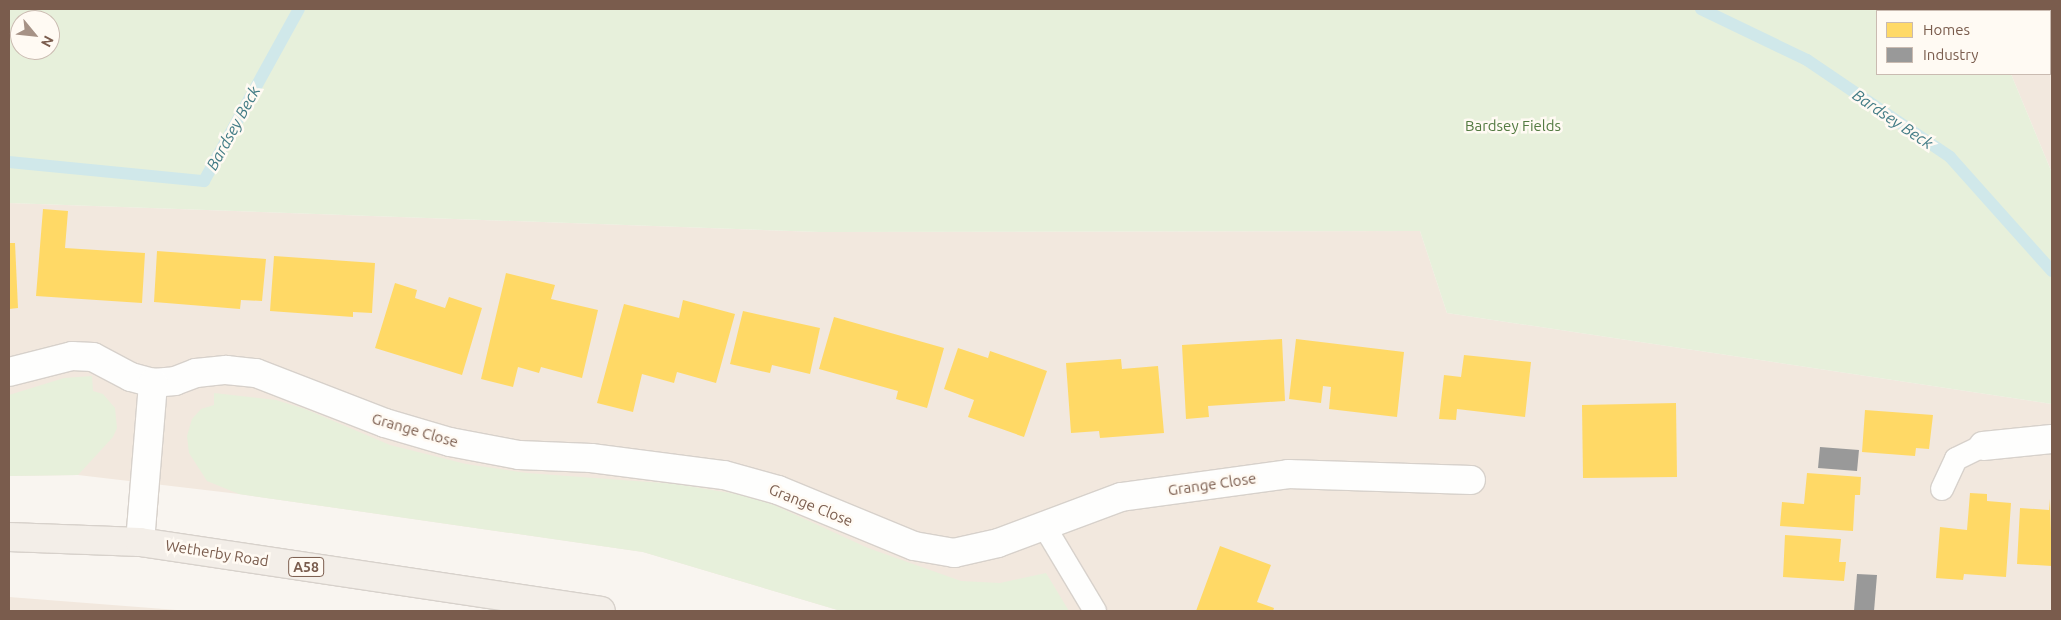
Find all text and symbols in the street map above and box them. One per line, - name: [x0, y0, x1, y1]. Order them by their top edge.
- north arrow: [10, 10, 60, 60]
- legend: [1876, 10, 2051, 75]
- text: Homes: [1923, 21, 1970, 38]
- text: N: [38, 33, 57, 50]
- text: Industry: [1923, 46, 1978, 63]
- water label: Bardsey Beck: [202, 83, 264, 173]
- water label: Bardsey Beck: [1849, 85, 1937, 153]
- park label: Bardsey Fields: [1465, 117, 1561, 135]
- street label: Grange Close: [370, 409, 460, 451]
- street label: Grange Close: [1167, 469, 1257, 499]
- street label: Grange Close: [766, 480, 856, 530]
- street label: Wetherby Road: [164, 536, 270, 570]
- road number: A58: [287, 556, 325, 578]

